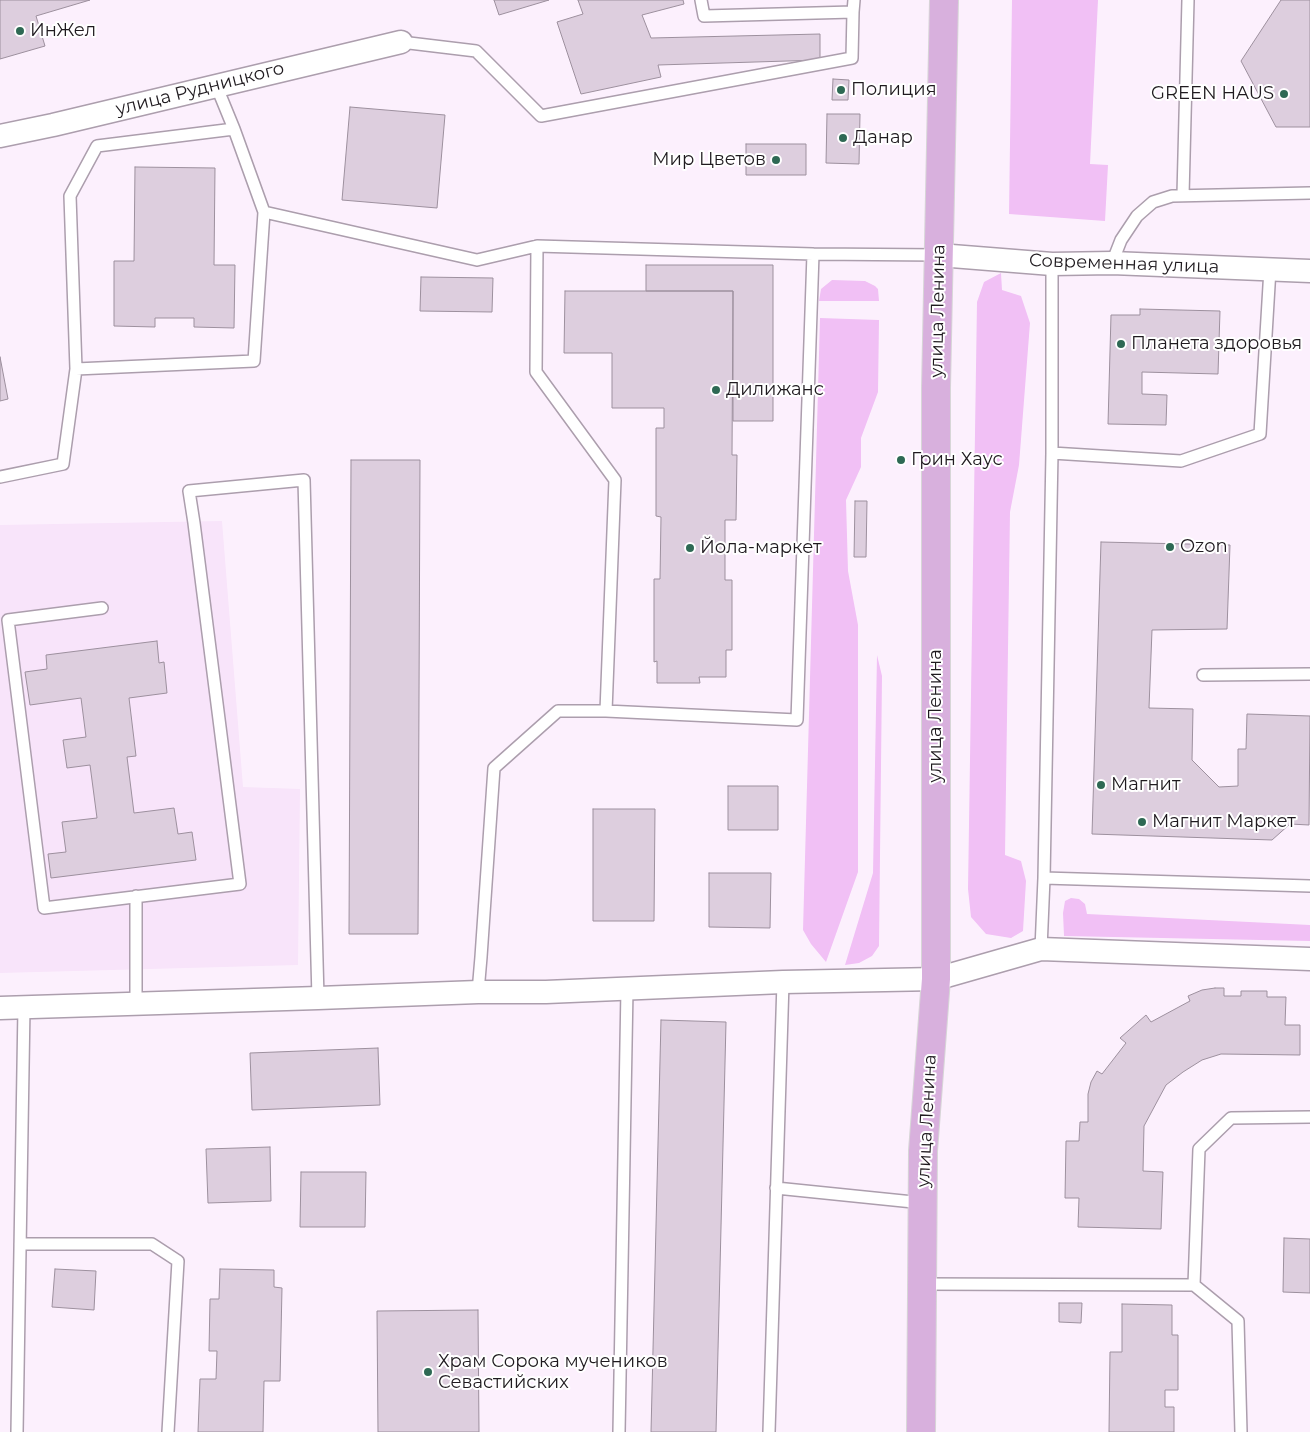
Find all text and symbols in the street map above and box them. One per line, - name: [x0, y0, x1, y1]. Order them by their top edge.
- place label: ИнЖел: [30, 20, 96, 42]
- marker: ИнЖел: [14, 25, 26, 37]
- street label: улица Рудницкого: [114, 58, 286, 120]
- place label: Полиция: [851, 79, 937, 101]
- place label: GREEN HAUS: [1151, 83, 1274, 105]
- marker: Полиция: [835, 84, 847, 96]
- marker: GREEN HAUS: [1278, 88, 1290, 100]
- place label: Данар: [853, 127, 913, 149]
- marker: Данар: [837, 132, 849, 144]
- place label: Мир Цветов: [652, 149, 766, 171]
- marker: Мир Цветов: [770, 154, 782, 166]
- street label: улица Ленина: [926, 244, 950, 378]
- street label: Современная улица: [1029, 250, 1219, 278]
- place label: Планета здоровья: [1131, 333, 1302, 355]
- marker: Планета здоровья: [1115, 338, 1127, 350]
- place label: Дилижанс: [726, 379, 824, 401]
- marker: Дилижанс: [710, 384, 722, 396]
- place label: Грин Хаус: [911, 449, 1003, 471]
- marker: Грин Хаус: [895, 454, 907, 466]
- place label: Ozon: [1180, 536, 1228, 558]
- place label: Йола-маркет: [700, 537, 821, 559]
- marker: Ozon: [1164, 541, 1176, 553]
- marker: Йола-маркет: [684, 542, 696, 554]
- street label: улица Ленина: [925, 649, 947, 783]
- place label: Магнит: [1111, 774, 1180, 796]
- marker: Магнит: [1095, 779, 1107, 791]
- place label: Магнит Маркет: [1152, 811, 1296, 833]
- marker: Магнит Маркет: [1136, 816, 1148, 828]
- street label: улица Ленина: [913, 1054, 941, 1188]
- place label: Храм Сорока мучеников Севастийских: [438, 1351, 668, 1394]
- marker: Храм Сорока мучеников Севастийских: [422, 1366, 434, 1378]

